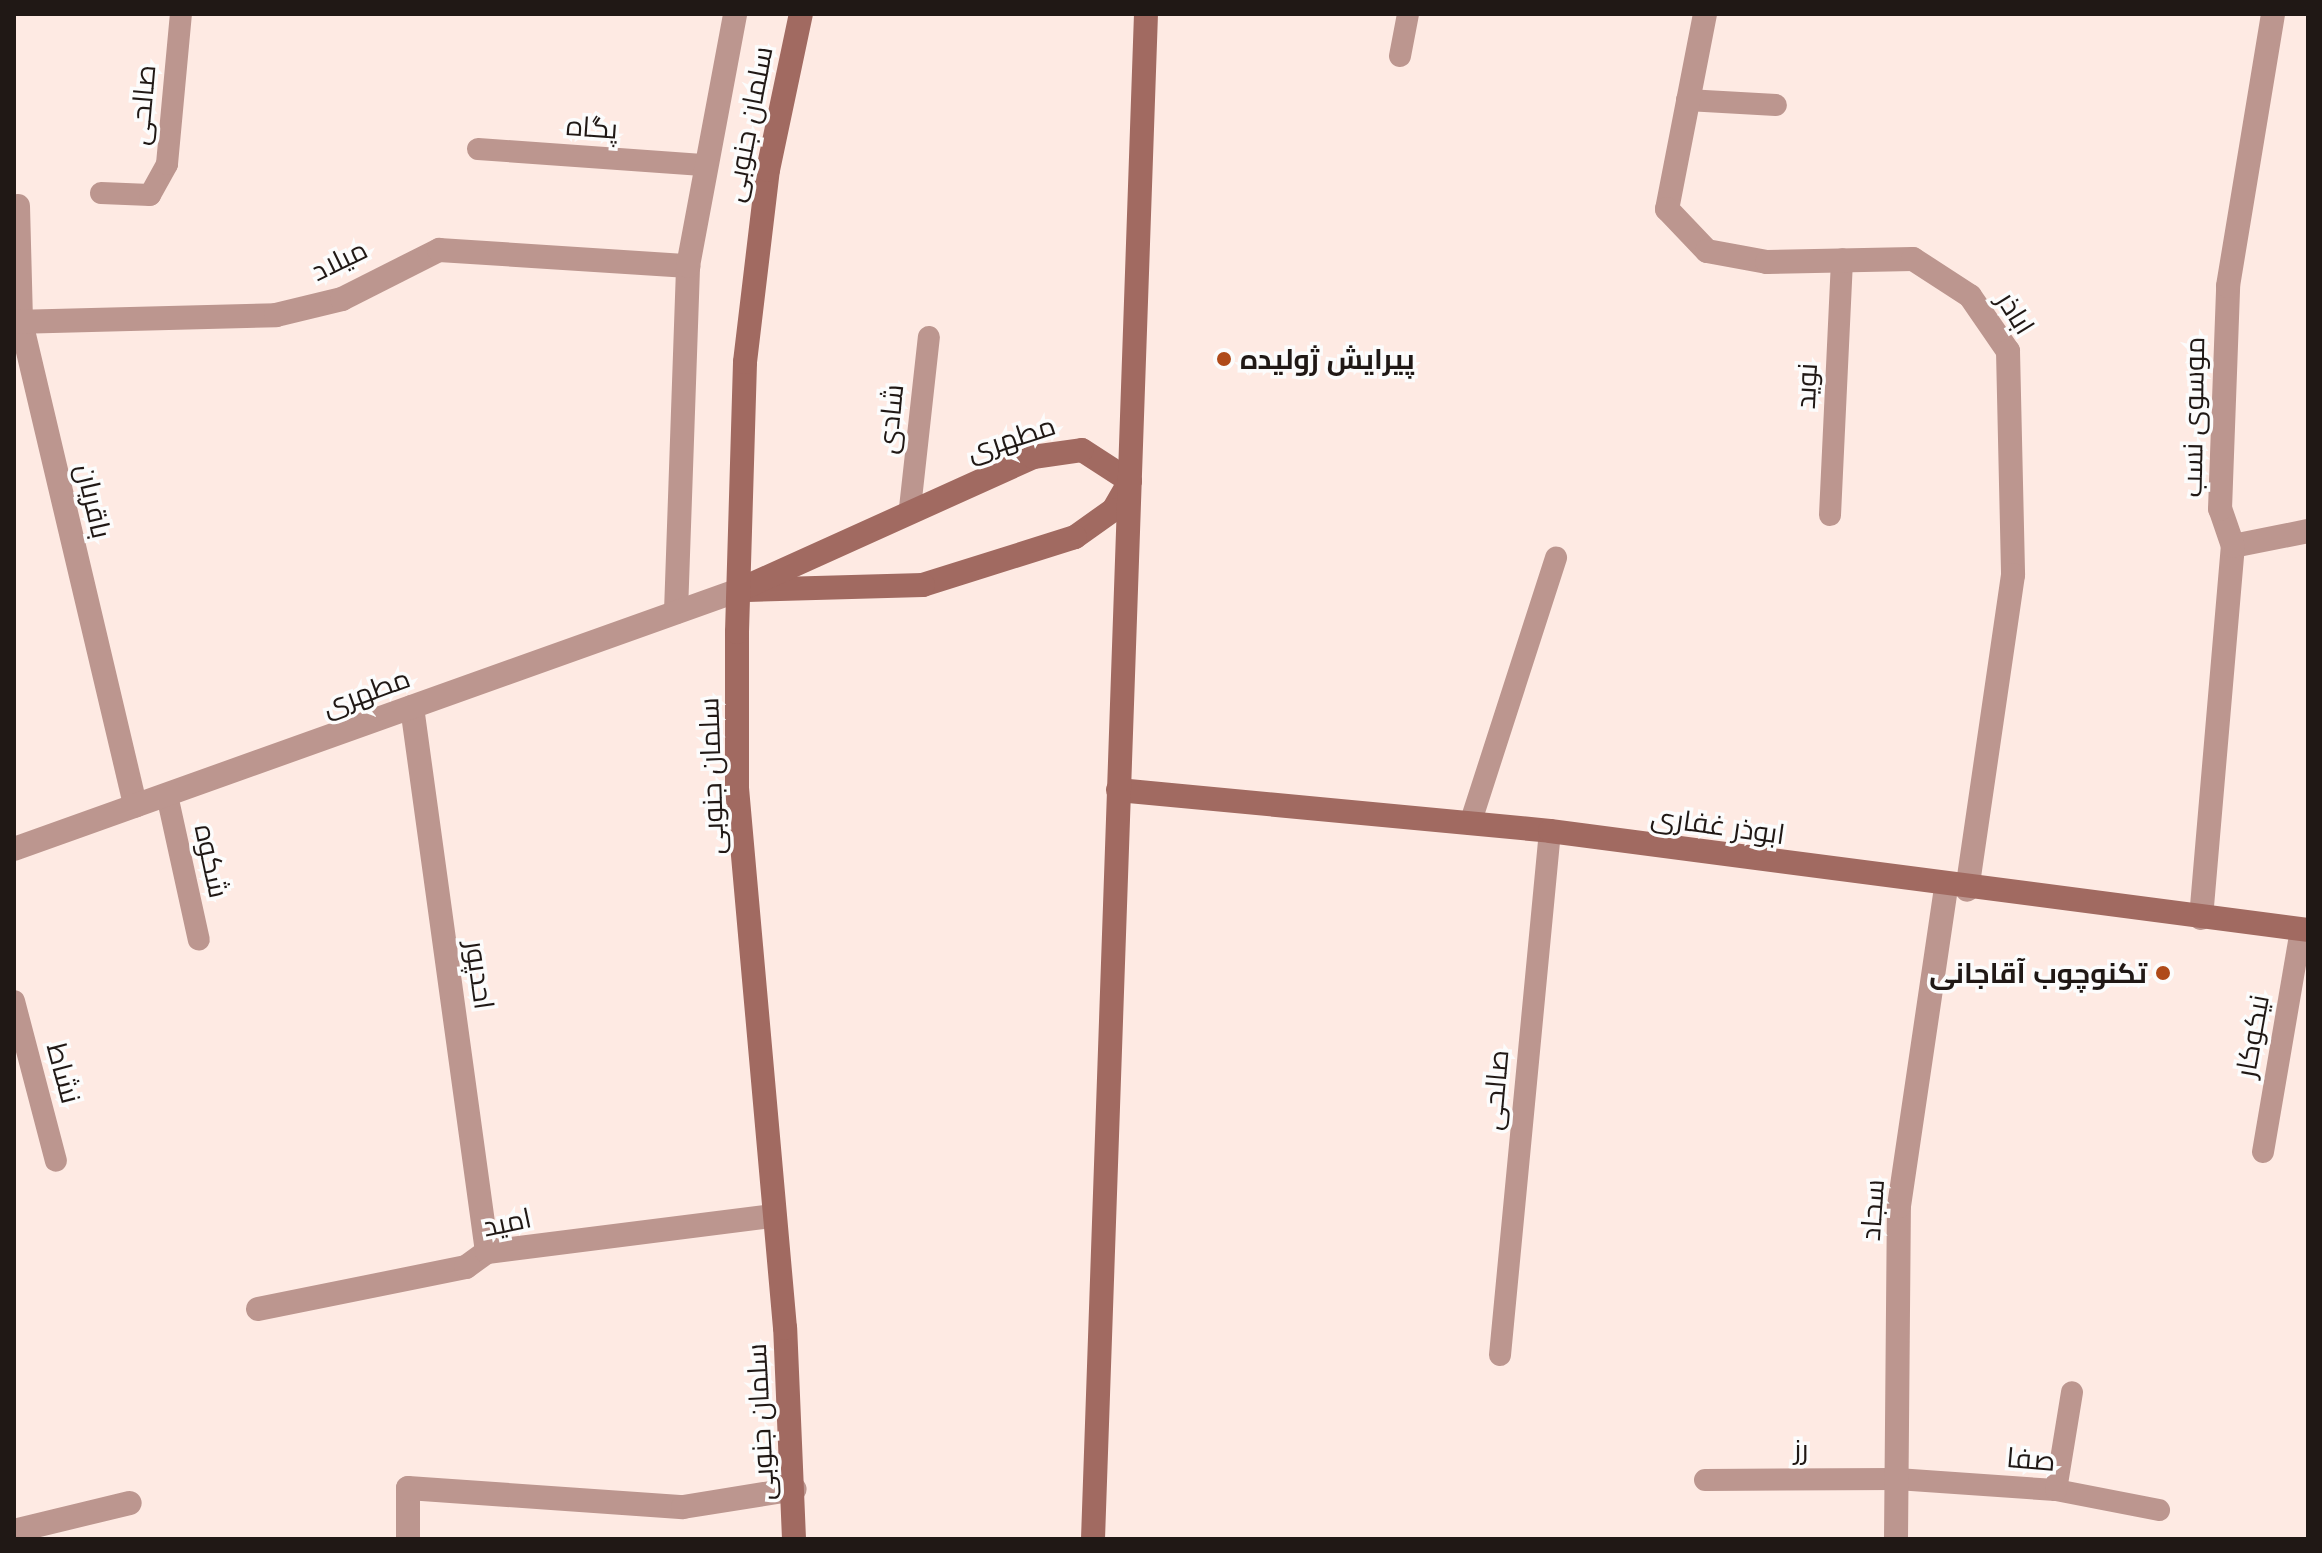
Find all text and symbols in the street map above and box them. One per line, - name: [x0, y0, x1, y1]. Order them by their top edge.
- street label: سلمان جنوبی: [716, 44, 780, 204]
- street label: صالحی: [122, 63, 162, 147]
- street label: پگاه: [565, 108, 619, 146]
- street label: میلاد: [305, 232, 373, 288]
- street label: اباذر: [1990, 285, 2042, 341]
- street label: موسوی نسب: [2175, 336, 2211, 498]
- place label: پیرایش ژولیده: [1240, 342, 1415, 376]
- marker: پیرایش ژولیده: [1215, 350, 1233, 368]
- street label: نوید: [1788, 362, 1824, 410]
- street label: شادی: [870, 382, 910, 456]
- street label: مطهری: [963, 408, 1059, 468]
- street label: باقریان: [69, 460, 119, 542]
- street label: مطهری: [318, 661, 414, 723]
- street label: سلمان جنوبی: [691, 697, 731, 855]
- street label: ابوذر غفاری: [1649, 799, 1787, 851]
- street label: شکوه: [188, 821, 236, 901]
- street label: احدپور: [459, 938, 501, 1012]
- place label: تکنوچوب آقاجانی: [1929, 956, 2147, 990]
- marker: تکنوچوب آقاجانی: [2154, 964, 2172, 982]
- street label: نیکوکار: [2228, 992, 2276, 1080]
- street label: نشاط: [40, 1039, 88, 1107]
- street label: صالحی: [1475, 1048, 1515, 1132]
- street label: سجاد: [1853, 1178, 1891, 1242]
- street label: امید: [480, 1201, 534, 1243]
- street label: سلمان جنوبی: [739, 1343, 781, 1501]
- street label: رز: [1794, 1432, 1808, 1466]
- street label: صفا: [2005, 1440, 2057, 1478]

